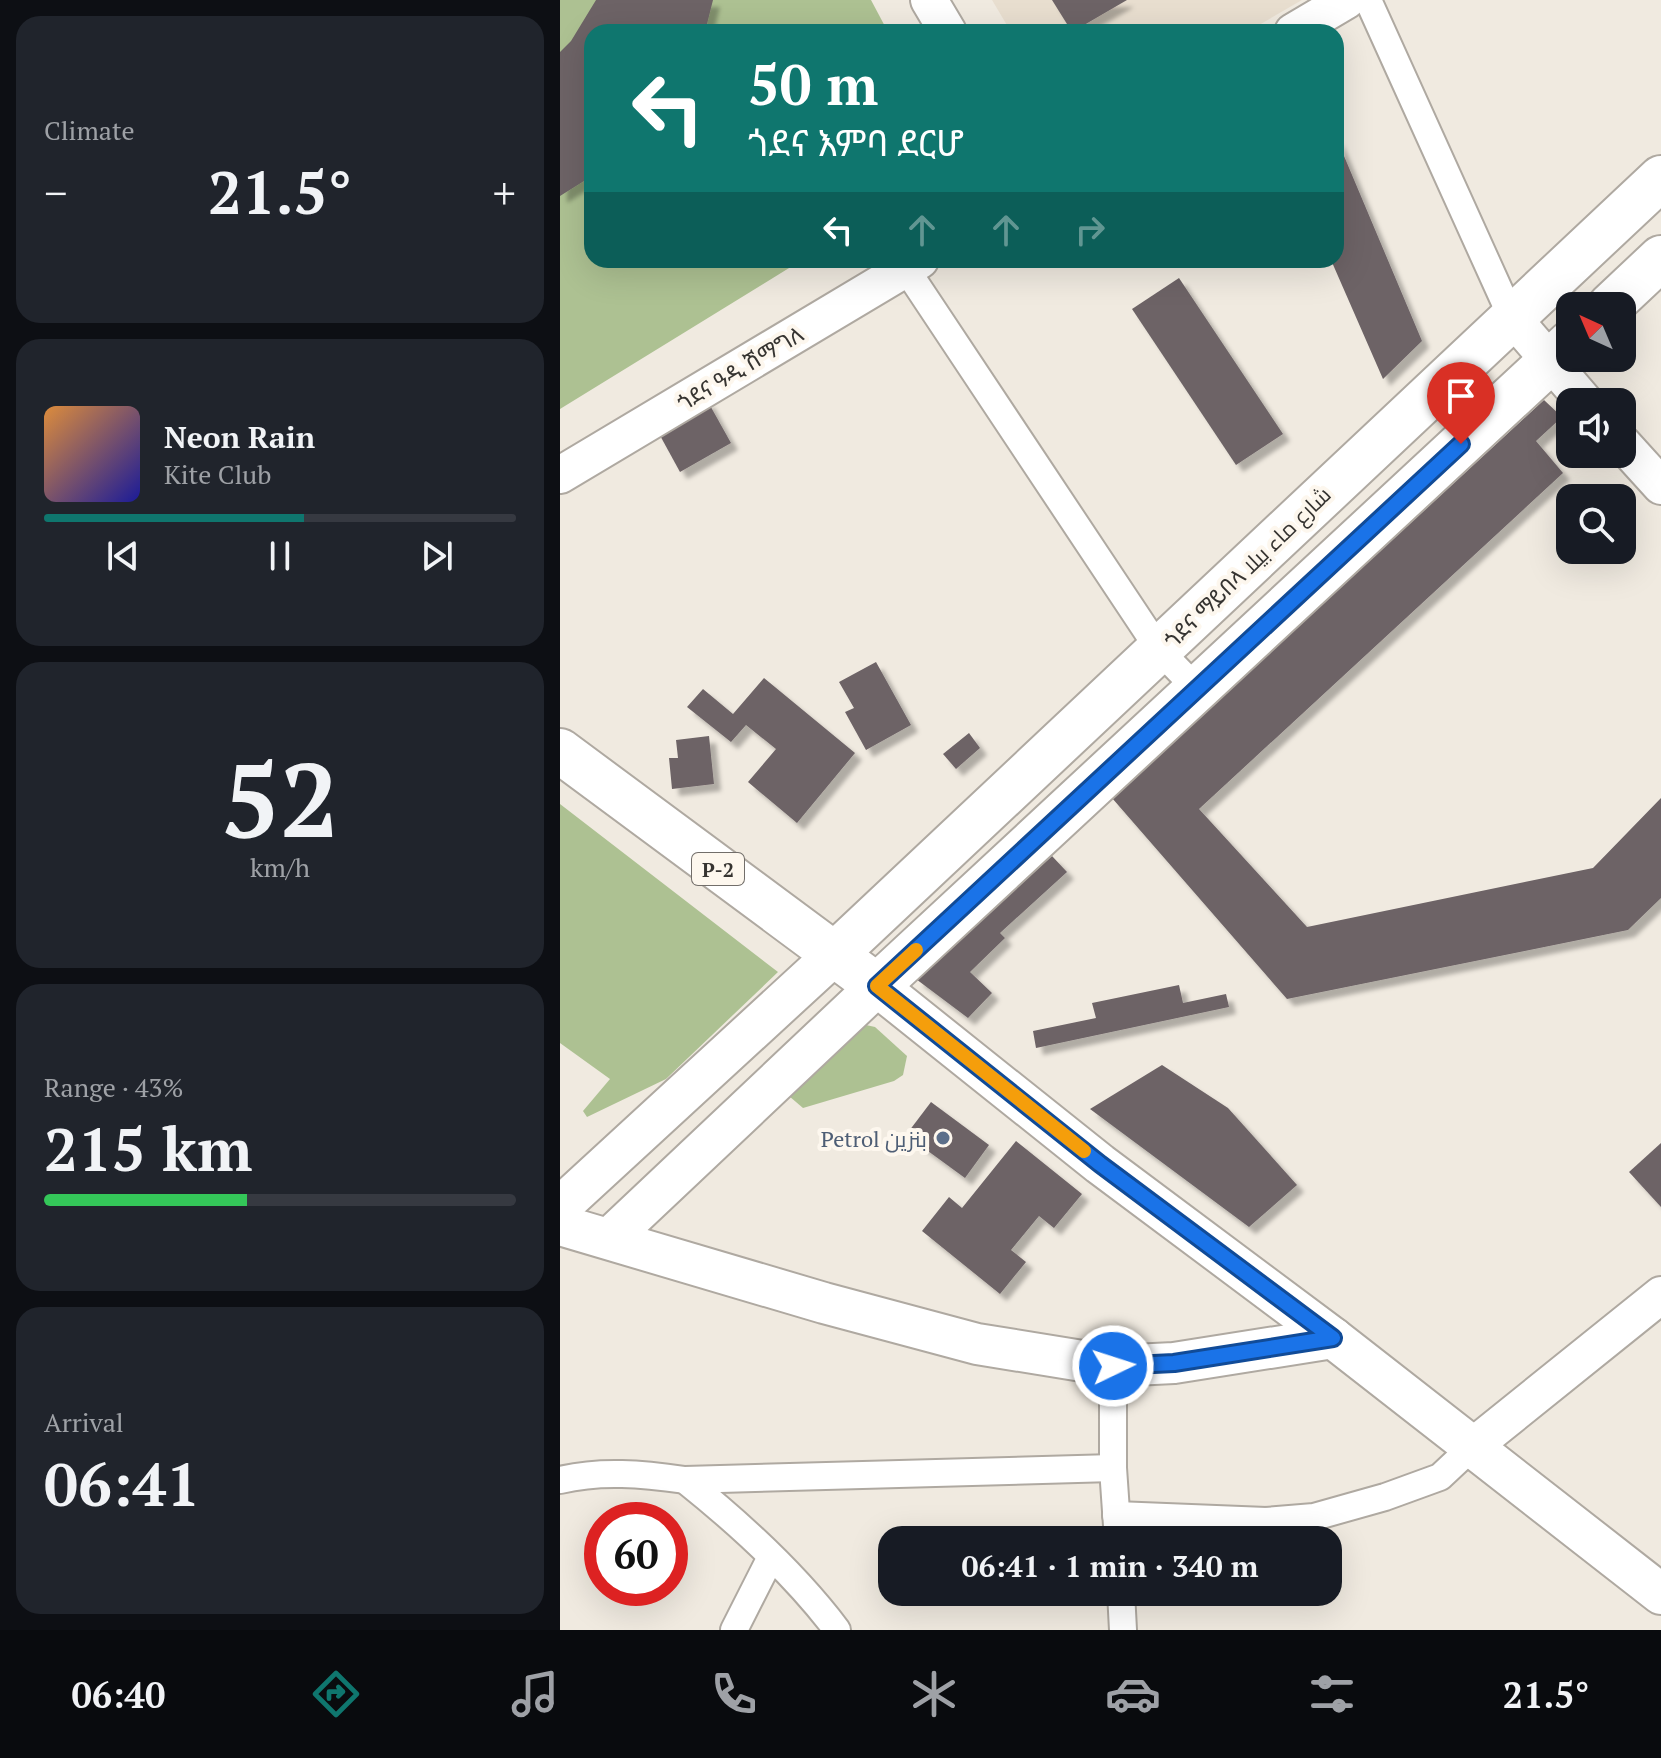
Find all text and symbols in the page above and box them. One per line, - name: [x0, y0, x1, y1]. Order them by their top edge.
- text: 50 m: [748, 47, 878, 121]
- icon: left: [616, 56, 720, 160]
- text: Climate: [44, 113, 135, 147]
- text: ጎደና እምባ ደርሆ: [748, 119, 964, 166]
- text: 21.5°: [208, 152, 352, 231]
- text: −: [44, 163, 67, 222]
- text: +: [493, 163, 516, 222]
- icon: left: [816, 208, 860, 252]
- icon: ahead: [900, 208, 944, 252]
- icon: ahead: [984, 208, 1028, 252]
- icon: right: [1068, 208, 1112, 252]
- north arrow: [1556, 292, 1636, 372]
- map controls: [1556, 292, 1636, 564]
- street label: ጎደና ዓዲ ሽማግለ: [672, 319, 808, 417]
- pin: [1427, 362, 1495, 444]
- icon: arrive: [1439, 374, 1483, 418]
- button: sound: [1556, 388, 1636, 468]
- text: Neon Rain: [164, 417, 315, 457]
- text: Kite Club: [164, 457, 271, 491]
- street label: ጎደና ማይበላ شارع ماء بيلا: [1158, 480, 1337, 655]
- button: search: [1556, 484, 1636, 564]
- icon: previous: [101, 534, 145, 578]
- icon: pause: [258, 534, 302, 578]
- icon: next: [415, 534, 459, 578]
- text: 52: [221, 729, 339, 867]
- text: km/h: [250, 850, 310, 884]
- road number: P-2: [692, 853, 744, 885]
- text: Range · 43%: [44, 1070, 183, 1104]
- text: 215 km: [44, 1109, 252, 1188]
- place label: Petrol بنزين: [821, 1124, 927, 1153]
- marker: Petrol بنزين: [934, 1129, 952, 1147]
- position arrow: [1071, 1324, 1155, 1408]
- text: Arrival: [44, 1405, 124, 1439]
- text: 06:41: [44, 1444, 200, 1523]
- speed limit sign: 60: [584, 1502, 688, 1606]
- text: 06:41 · 1 min · 340 m: [962, 1546, 1258, 1586]
- icon: directions: [308, 1666, 364, 1722]
- icon: music: [507, 1666, 563, 1722]
- icon: phone: [706, 1666, 762, 1722]
- icon: climate: [906, 1666, 962, 1722]
- icon: car: [1105, 1666, 1161, 1722]
- icon: filters: [1304, 1666, 1360, 1722]
- text: 06:40: [72, 1671, 165, 1718]
- text: 21.5°: [1503, 1671, 1589, 1718]

